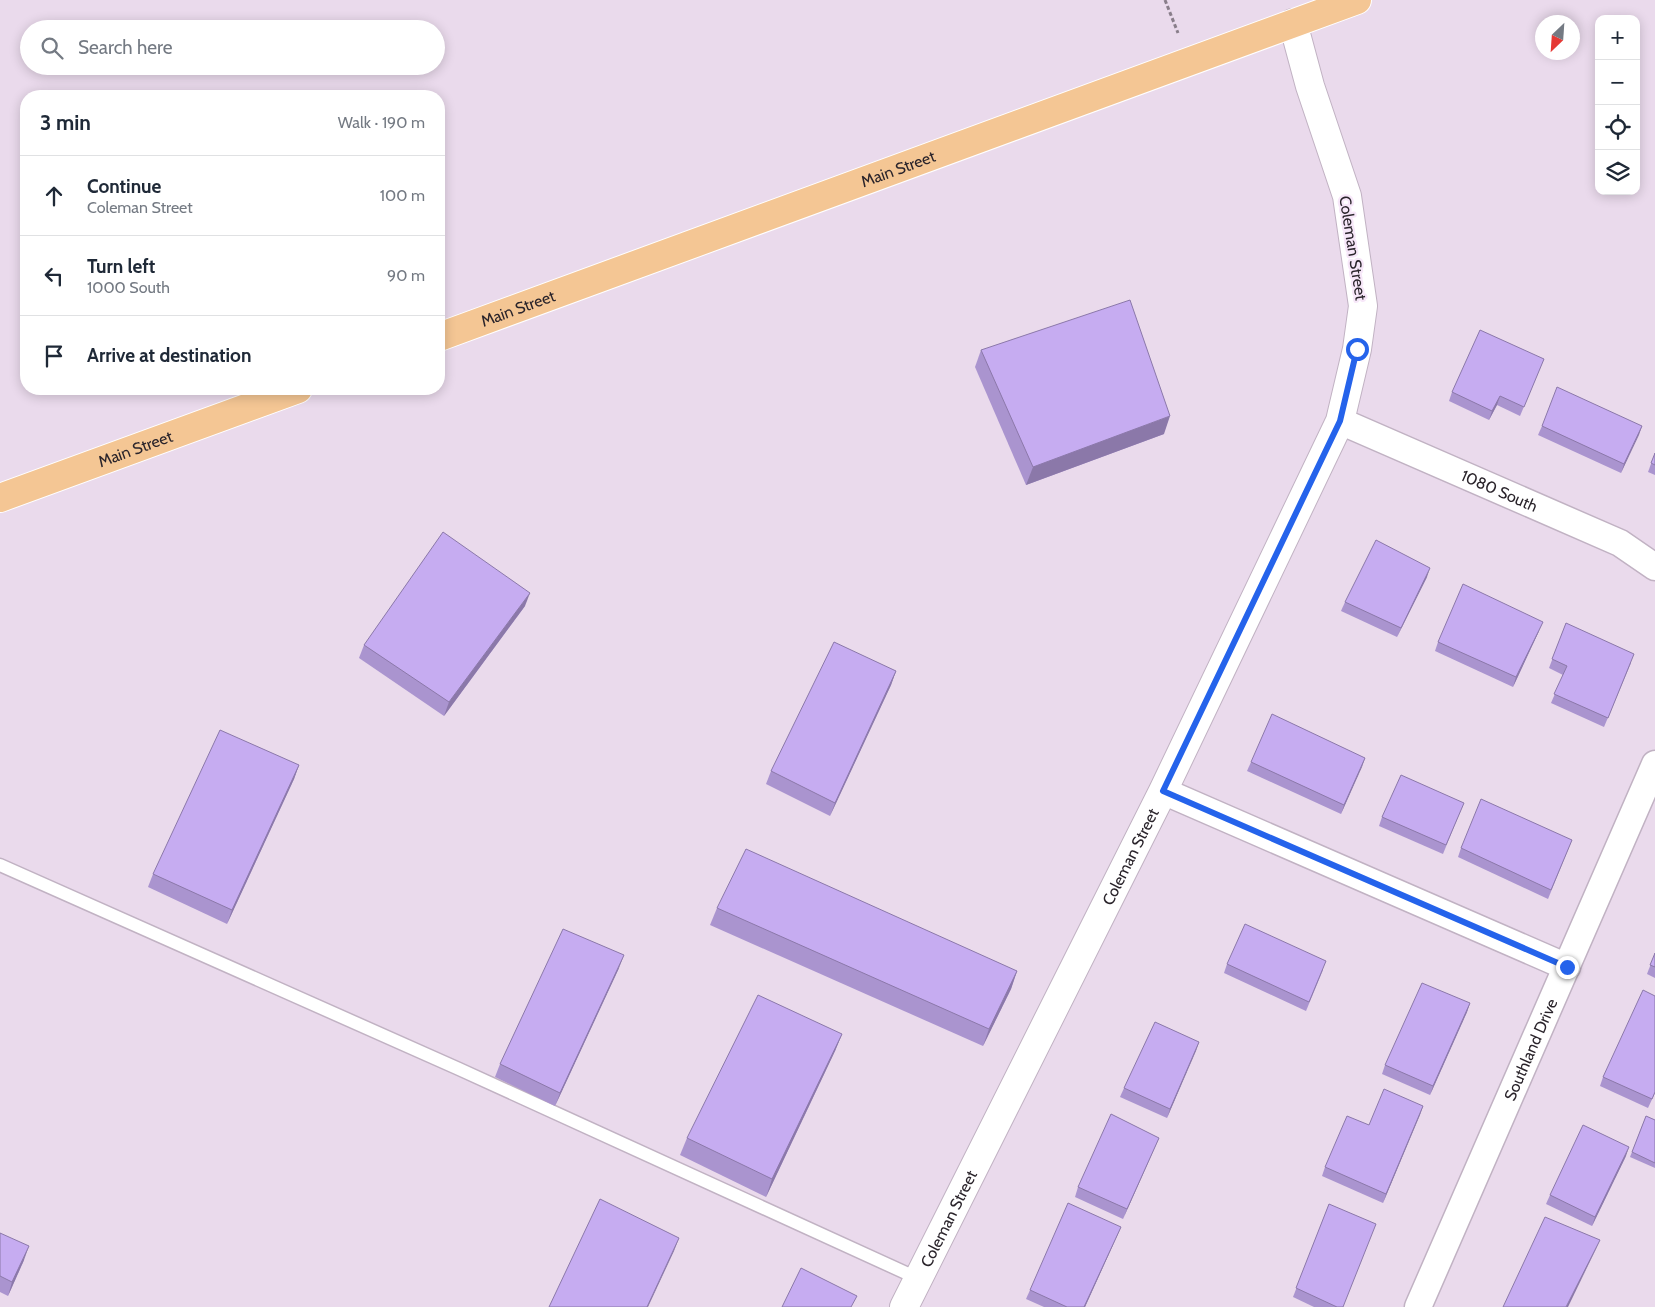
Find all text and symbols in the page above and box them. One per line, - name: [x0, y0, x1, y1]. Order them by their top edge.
- north arrow: [1535, 15, 1580, 60]
- map controls: [1595, 15, 1640, 195]
- button: +: [1595, 15, 1640, 60]
- search box: [20, 20, 445, 75]
- icon: search: [38, 34, 66, 62]
- text: Search here: [78, 36, 172, 59]
- button: −: [1595, 60, 1640, 105]
- button: locate: [1595, 105, 1640, 150]
- text: 3 min: [40, 110, 91, 135]
- text: Walk · 190 m: [338, 113, 425, 132]
- street label: Main Street: [858, 146, 938, 191]
- button: layers: [1595, 150, 1640, 195]
- text: Continue: [87, 175, 161, 198]
- icon: ahead: [40, 182, 68, 210]
- text: 100 m: [380, 186, 425, 205]
- street label: Coleman Street: [1335, 194, 1371, 302]
- text: Coleman Street: [87, 198, 193, 217]
- text: Turn left: [87, 255, 155, 278]
- icon: left: [40, 262, 68, 290]
- text: 90 m: [387, 266, 425, 285]
- text: 1000 South: [87, 278, 170, 297]
- street label: Main Street: [478, 286, 558, 330]
- route start: [1346, 338, 1369, 361]
- icon: arrive: [40, 342, 68, 370]
- text: Arrive at destination: [87, 344, 251, 367]
- street label: Main Street: [95, 426, 176, 471]
- street label: 1080 South: [1458, 466, 1541, 515]
- street label: Coleman Street: [1098, 804, 1163, 908]
- route end: [1556, 956, 1579, 979]
- street label: Southland Drive: [1500, 995, 1561, 1103]
- street label: Coleman Street: [916, 1166, 981, 1270]

